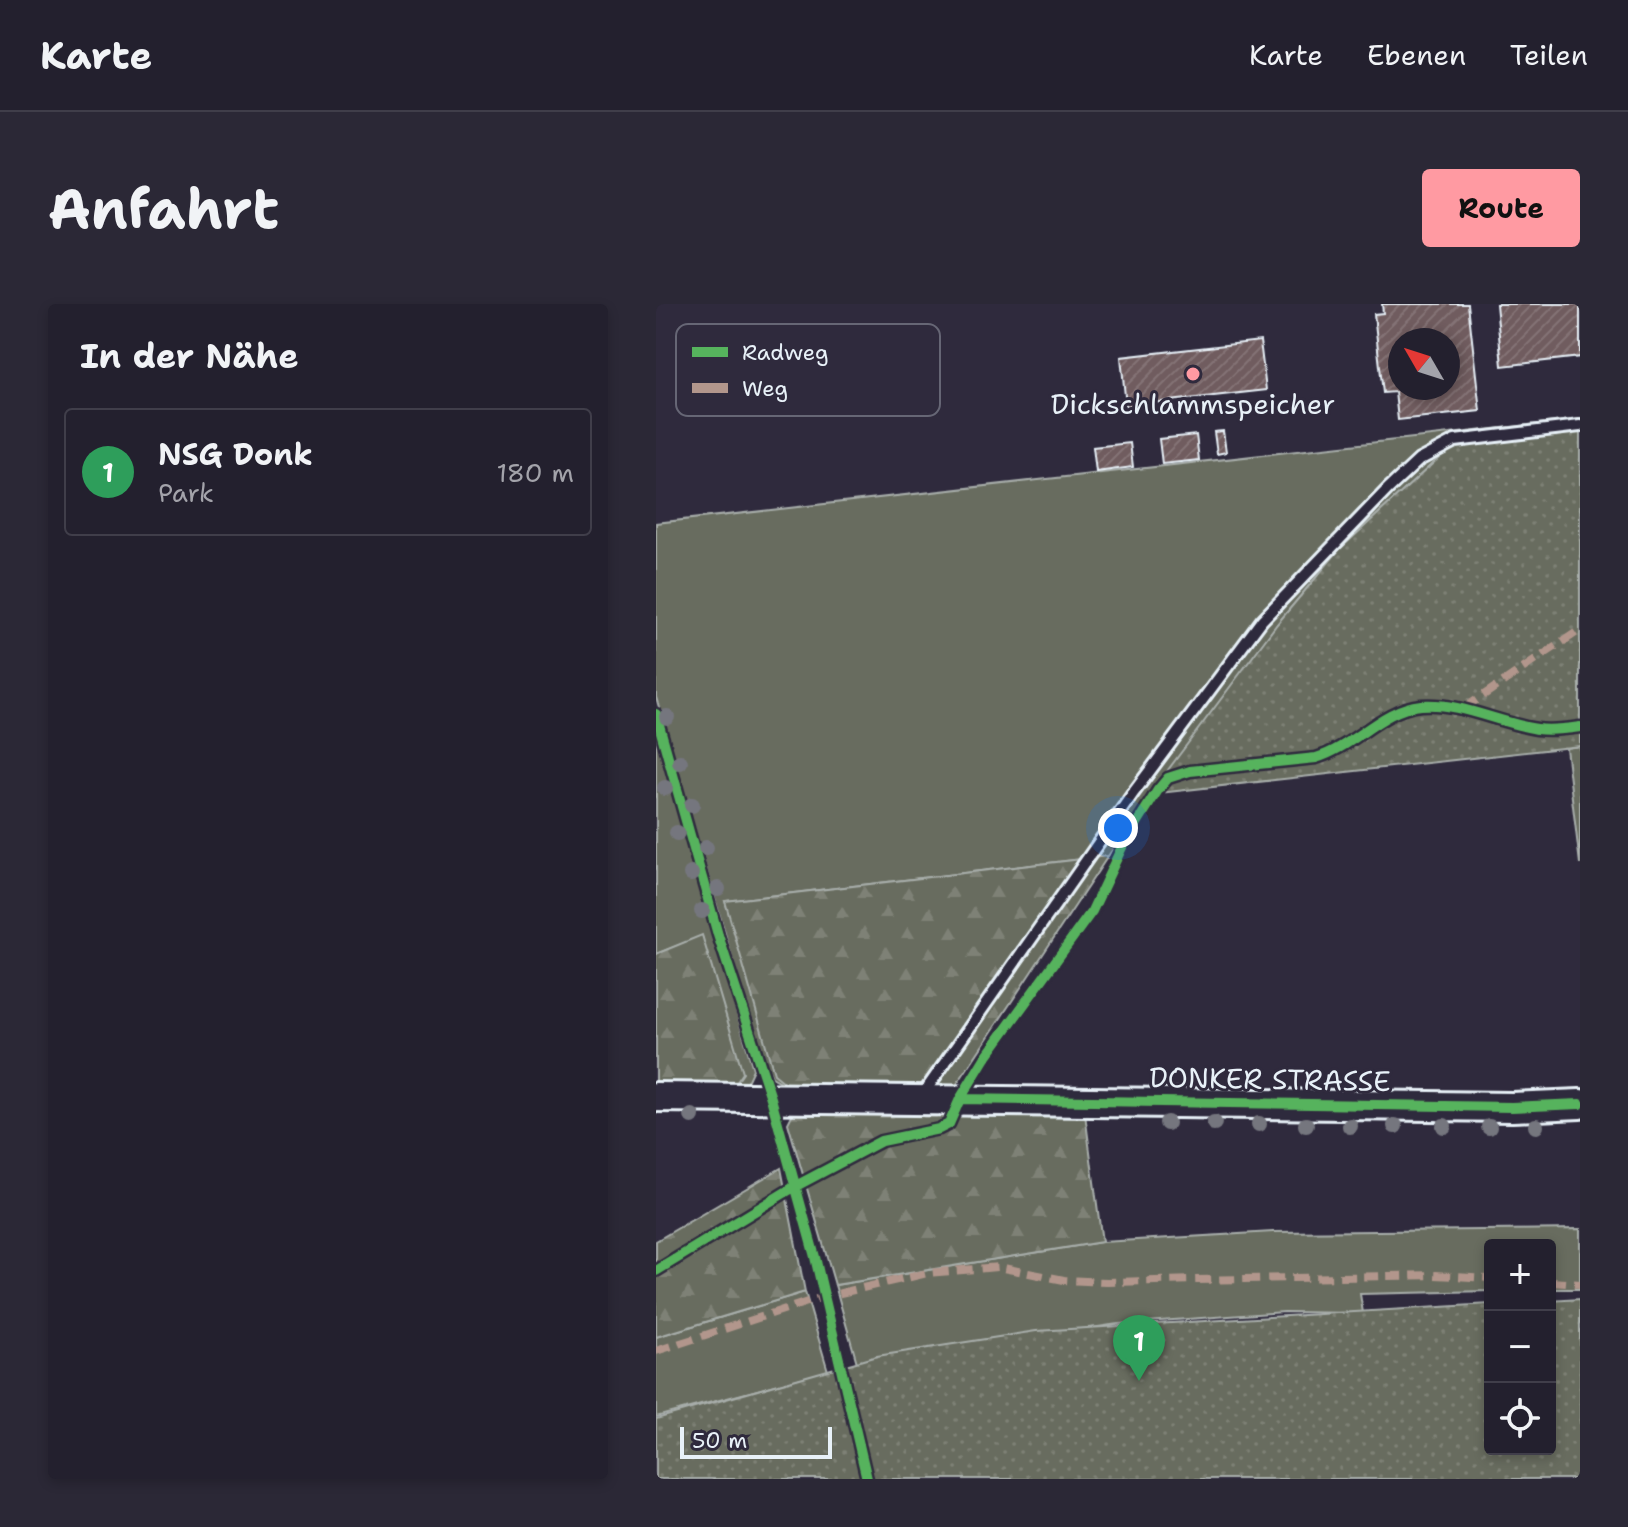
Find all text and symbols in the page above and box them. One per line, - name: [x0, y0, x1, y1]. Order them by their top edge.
- text: Karte: [40, 30, 152, 81]
- text: Karte: [1249, 36, 1323, 74]
- text: Ebenen: [1367, 36, 1466, 74]
- text: Teilen: [1510, 36, 1588, 74]
- button: Route: [1422, 169, 1580, 247]
- text: Anfahrt: [48, 171, 279, 246]
- legend: [676, 324, 940, 416]
- north arrow: [1388, 328, 1460, 400]
- text: In der Nähe: [80, 333, 299, 379]
- text: Radweg: [742, 338, 829, 367]
- marker: Dickschlammspeicher: [1184, 365, 1202, 383]
- text: Weg: [742, 374, 788, 403]
- place label: Dickschlammspeicher: [1051, 385, 1335, 423]
- text: NSG Donk: [158, 434, 313, 475]
- text: 1: [102, 455, 114, 490]
- text: 180 m: [496, 455, 574, 490]
- text: Park: [158, 475, 214, 510]
- your location: [1098, 808, 1138, 848]
- street label: DONKER STRASSE: [1149, 1058, 1391, 1100]
- map controls: [1484, 1239, 1556, 1455]
- button: +: [1484, 1239, 1556, 1311]
- button: −: [1484, 1311, 1556, 1383]
- pin: 1: [1113, 1315, 1165, 1381]
- button: locate: [1484, 1383, 1556, 1455]
- scale bar: [680, 1423, 832, 1459]
- text: 50 m: [692, 1426, 747, 1455]

